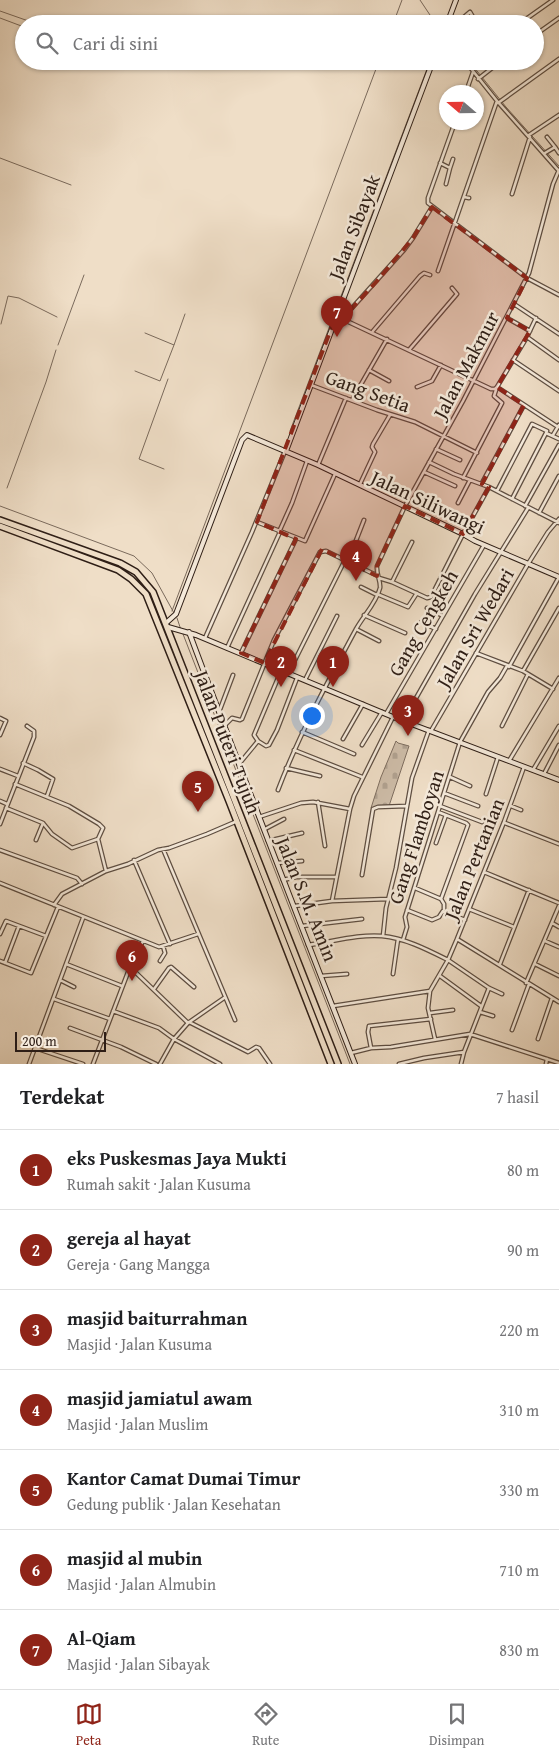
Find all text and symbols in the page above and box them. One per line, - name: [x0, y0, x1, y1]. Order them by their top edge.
- search box: [15, 15, 544, 70]
- icon: search: [33, 29, 61, 57]
- text: Cari di sini: [73, 29, 158, 57]
- north arrow: [439, 85, 484, 130]
- street label: Jalan Sibayak: [319, 169, 387, 287]
- pin: 7: [321, 296, 353, 337]
- street label: Jalan Makmur: [424, 306, 506, 426]
- street label: Gang Setia: [322, 362, 415, 419]
- street label: Jalan Siliwangi: [364, 461, 491, 541]
- pin: 4: [340, 540, 372, 581]
- street label: Jalan Sri Wedari: [427, 562, 521, 696]
- street label: Gang Cengkeh: [380, 564, 465, 681]
- pin: 2: [265, 646, 297, 687]
- pin: 1: [317, 646, 349, 687]
- street label: Jalan Puteri Tujuh: [187, 663, 269, 818]
- pin: 3: [392, 695, 424, 736]
- your location: [299, 703, 325, 729]
- street label: Gang Flamboyan: [380, 766, 451, 907]
- pin: 5: [182, 771, 214, 812]
- street label: Jalan Pertanian: [435, 794, 511, 927]
- street label: Jalan S.M. Amin: [268, 829, 346, 965]
- pin: 6: [116, 940, 148, 981]
- scale bar: [15, 1029, 106, 1052]
- text: 200 m: [22, 1031, 57, 1051]
- text: Terdekat: [20, 1081, 104, 1112]
- text: 7 hasil: [496, 1085, 539, 1109]
- text: eks Puskesmas Jaya Mukti: [67, 1144, 287, 1172]
- text: 1: [32, 1158, 40, 1182]
- text: 80 m: [507, 1158, 539, 1182]
- text: Rumah sakit · Jalan Kusuma: [67, 1172, 251, 1196]
- text: gereja al hayat: [67, 1224, 191, 1252]
- text: 2: [32, 1238, 40, 1262]
- text: 90 m: [507, 1238, 539, 1262]
- text: Gereja · Gang Mangga: [67, 1252, 210, 1276]
- text: masjid baiturrahman: [67, 1304, 247, 1332]
- text: 3: [32, 1318, 40, 1342]
- text: 220 m: [499, 1318, 539, 1342]
- text: Masjid · Jalan Kusuma: [67, 1332, 212, 1356]
- text: masjid jamiatul awam: [67, 1384, 252, 1412]
- text: 4: [32, 1398, 40, 1422]
- text: 310 m: [499, 1398, 539, 1422]
- text: Masjid · Jalan Muslim: [67, 1412, 208, 1436]
- text: Kantor Camat Dumai Timur: [67, 1464, 300, 1492]
- text: 5: [32, 1478, 40, 1502]
- text: 330 m: [499, 1478, 539, 1502]
- text: Gedung publik · Jalan Kesehatan: [67, 1492, 281, 1516]
- text: masjid al mubin: [67, 1544, 202, 1572]
- text: 6: [32, 1558, 40, 1582]
- text: 710 m: [499, 1558, 539, 1582]
- text: Masjid · Jalan Almubin: [67, 1572, 216, 1596]
- text: Al-Qiam: [67, 1624, 136, 1652]
- text: 7: [32, 1638, 40, 1662]
- text: 830 m: [499, 1638, 539, 1662]
- text: Masjid · Jalan Sibayak: [67, 1652, 210, 1676]
- tab: Peta: [75, 1700, 103, 1750]
- tab: Rute: [252, 1700, 280, 1750]
- tab: Disimpan: [429, 1700, 484, 1750]

